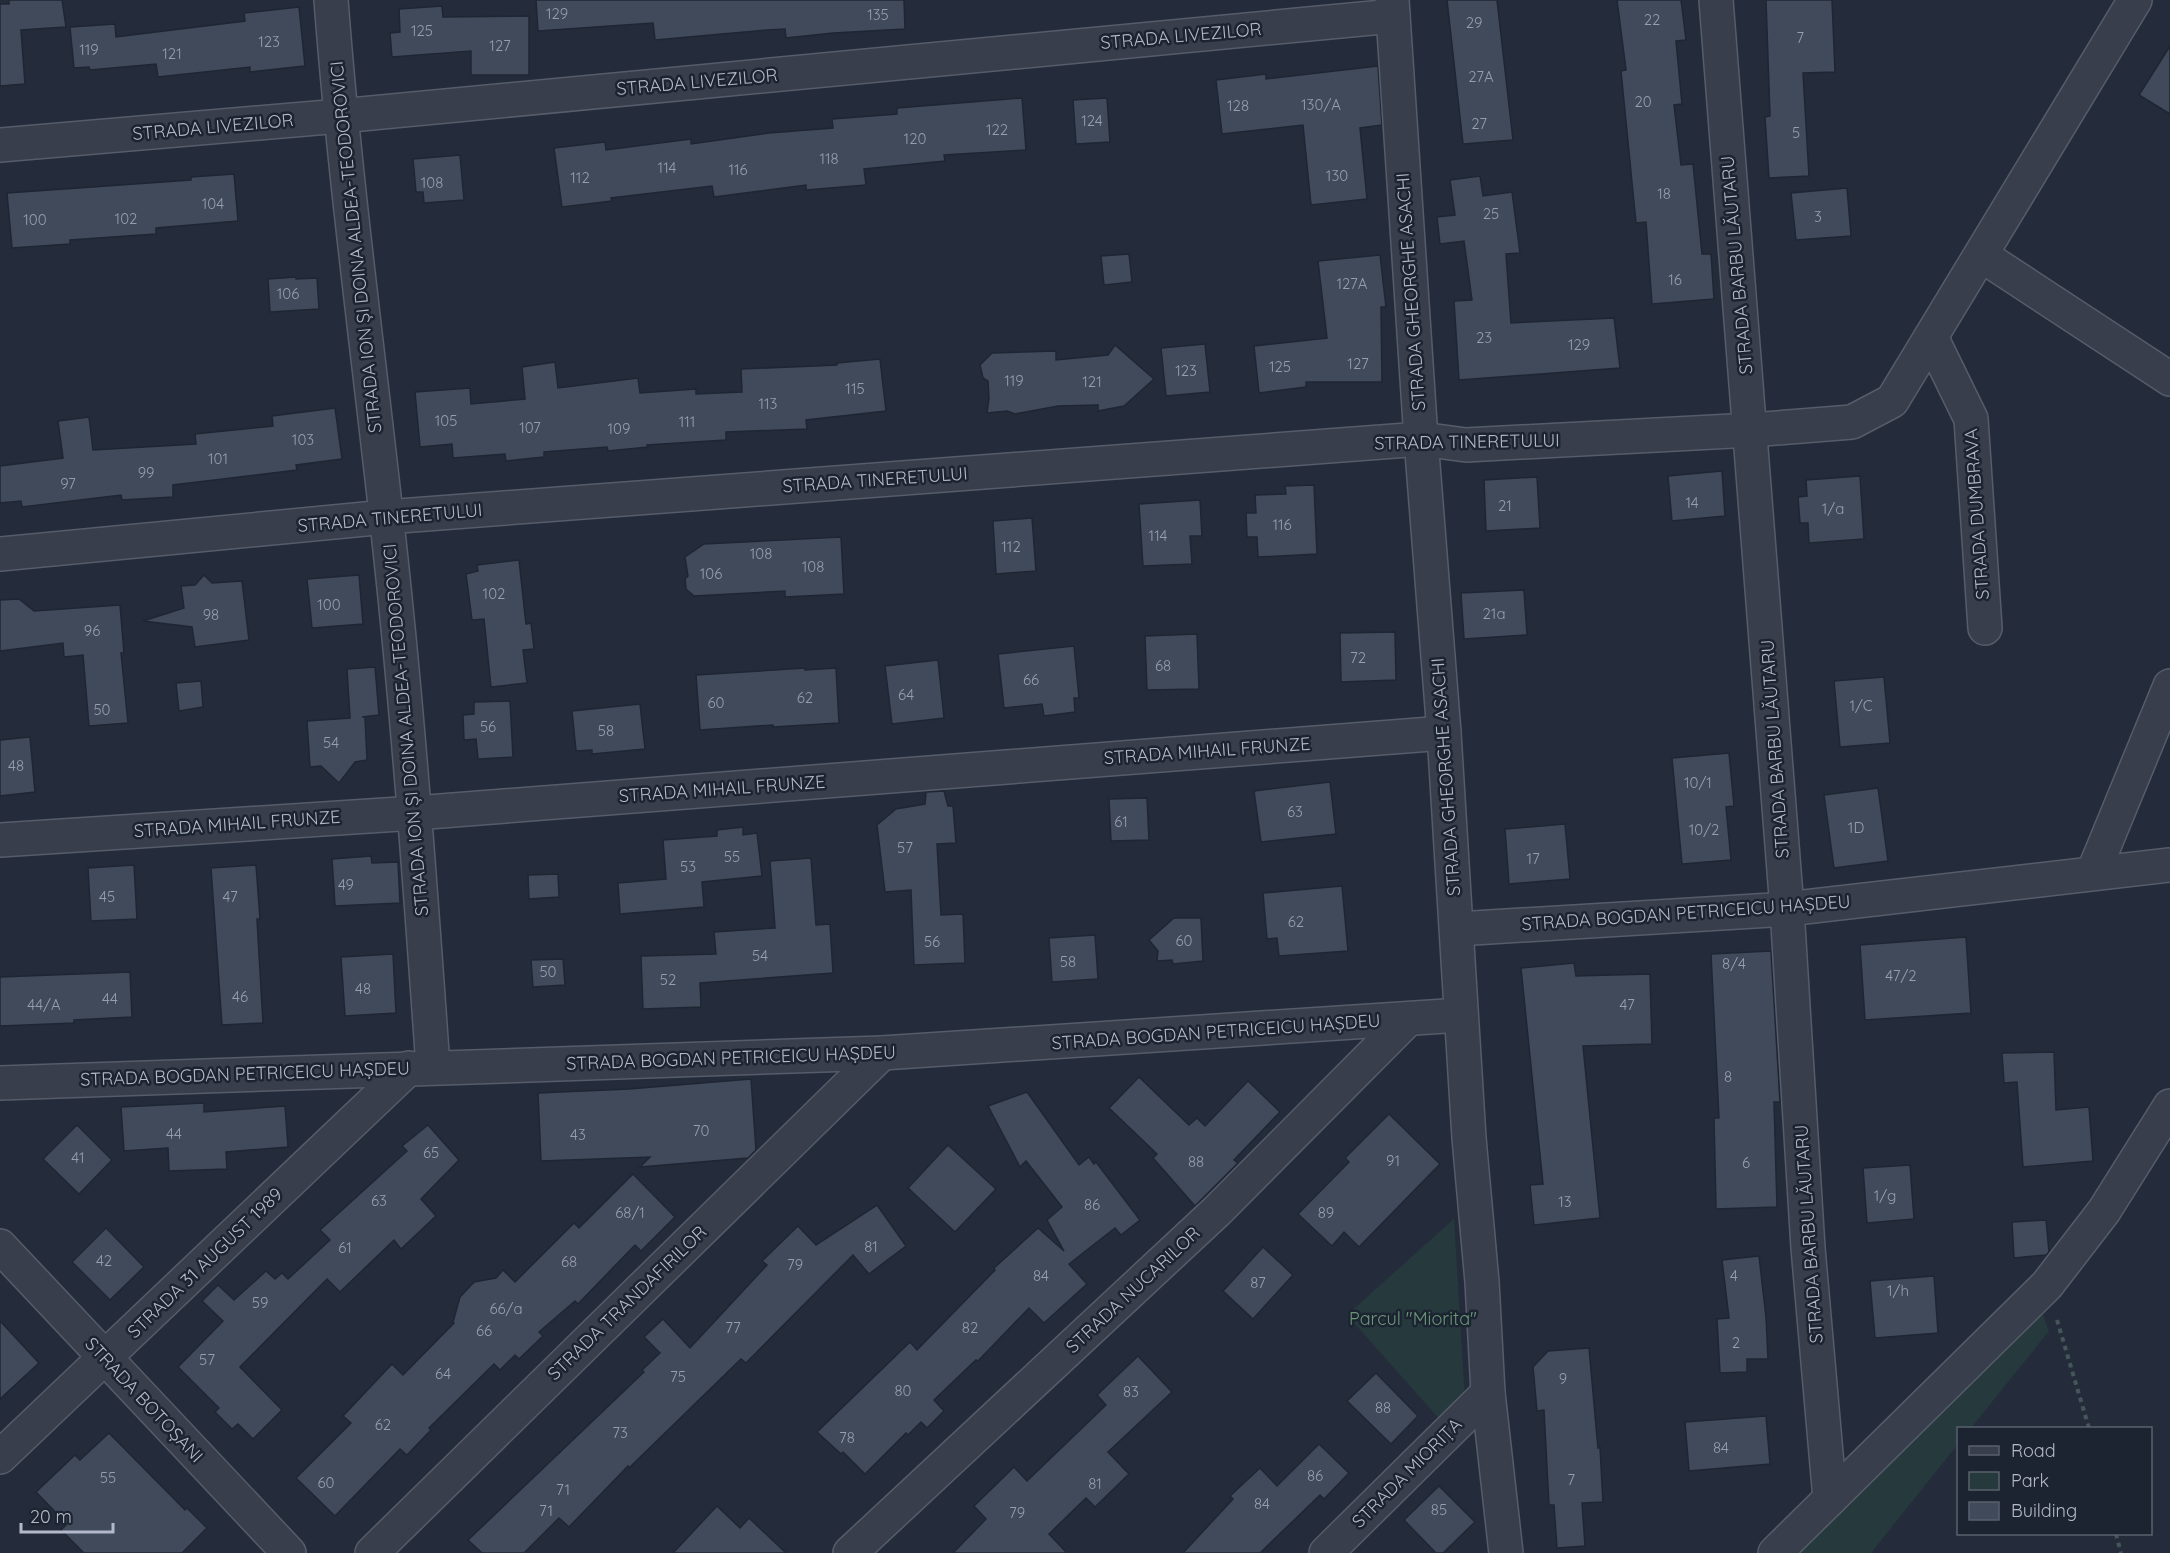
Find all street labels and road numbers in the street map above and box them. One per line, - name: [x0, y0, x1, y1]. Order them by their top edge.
- street label: STRADA LIVEZILOR: [1099, 17, 1263, 54]
- street label: STRADA ION ȘI DOINA ALDEA-TEODOROVICI: [325, 60, 386, 434]
- street label: STRADA LIVEZILOR: [615, 63, 779, 100]
- street label: STRADA LIVEZILOR: [131, 108, 295, 145]
- street label: STRADA BARBU LĂUTARU: [1715, 155, 1758, 375]
- street label: STRADA GHEORGHE ASACHI: [1391, 172, 1430, 412]
- street label: STRADA DUMBRAVA: [1959, 427, 1994, 600]
- street label: STRADA TINERETULUI: [1374, 428, 1560, 455]
- street label: STRADA TINERETULUI: [782, 462, 968, 497]
- street label: STRADA TINERETULUI: [297, 498, 483, 537]
- street label: STRADA ION ȘI DOINA ALDEA-TEODOROVICI: [378, 543, 433, 917]
- street label: STRADA BARBU LĂUTARU: [1755, 639, 1794, 859]
- street label: STRADA GHEORGHE ASACHI: [1426, 657, 1465, 897]
- street label: STRADA MIHAIL FRUNZE: [1103, 732, 1311, 769]
- street label: STRADA MIHAIL FRUNZE: [618, 770, 826, 807]
- street label: STRADA MIHAIL FRUNZE: [133, 805, 341, 842]
- street label: STRADA BOGDAN PETRICEICU HAȘDEU: [1521, 890, 1851, 935]
- street label: STRADA BOGDAN PETRICEICU HAȘDEU: [1051, 1009, 1381, 1054]
- street label: STRADA BOGDAN PETRICEICU HAȘDEU: [566, 1040, 896, 1075]
- street label: STRADA BOGDAN PETRICEICU HAȘDEU: [80, 1056, 410, 1091]
- street label: STRADA BARBU LĂUTARU: [1789, 1124, 1828, 1344]
- street label: STRADA 31 AUGUST 1989: [122, 1182, 287, 1343]
- street label: STRADA TRANDAFIRILOR: [542, 1220, 711, 1385]
- street label: STRADA NUCARILOR: [1061, 1221, 1205, 1358]
- street label: STRADA BOTOȘANI: [80, 1332, 208, 1467]
- street label: STRADA MIORIȚA: [1347, 1413, 1467, 1533]

